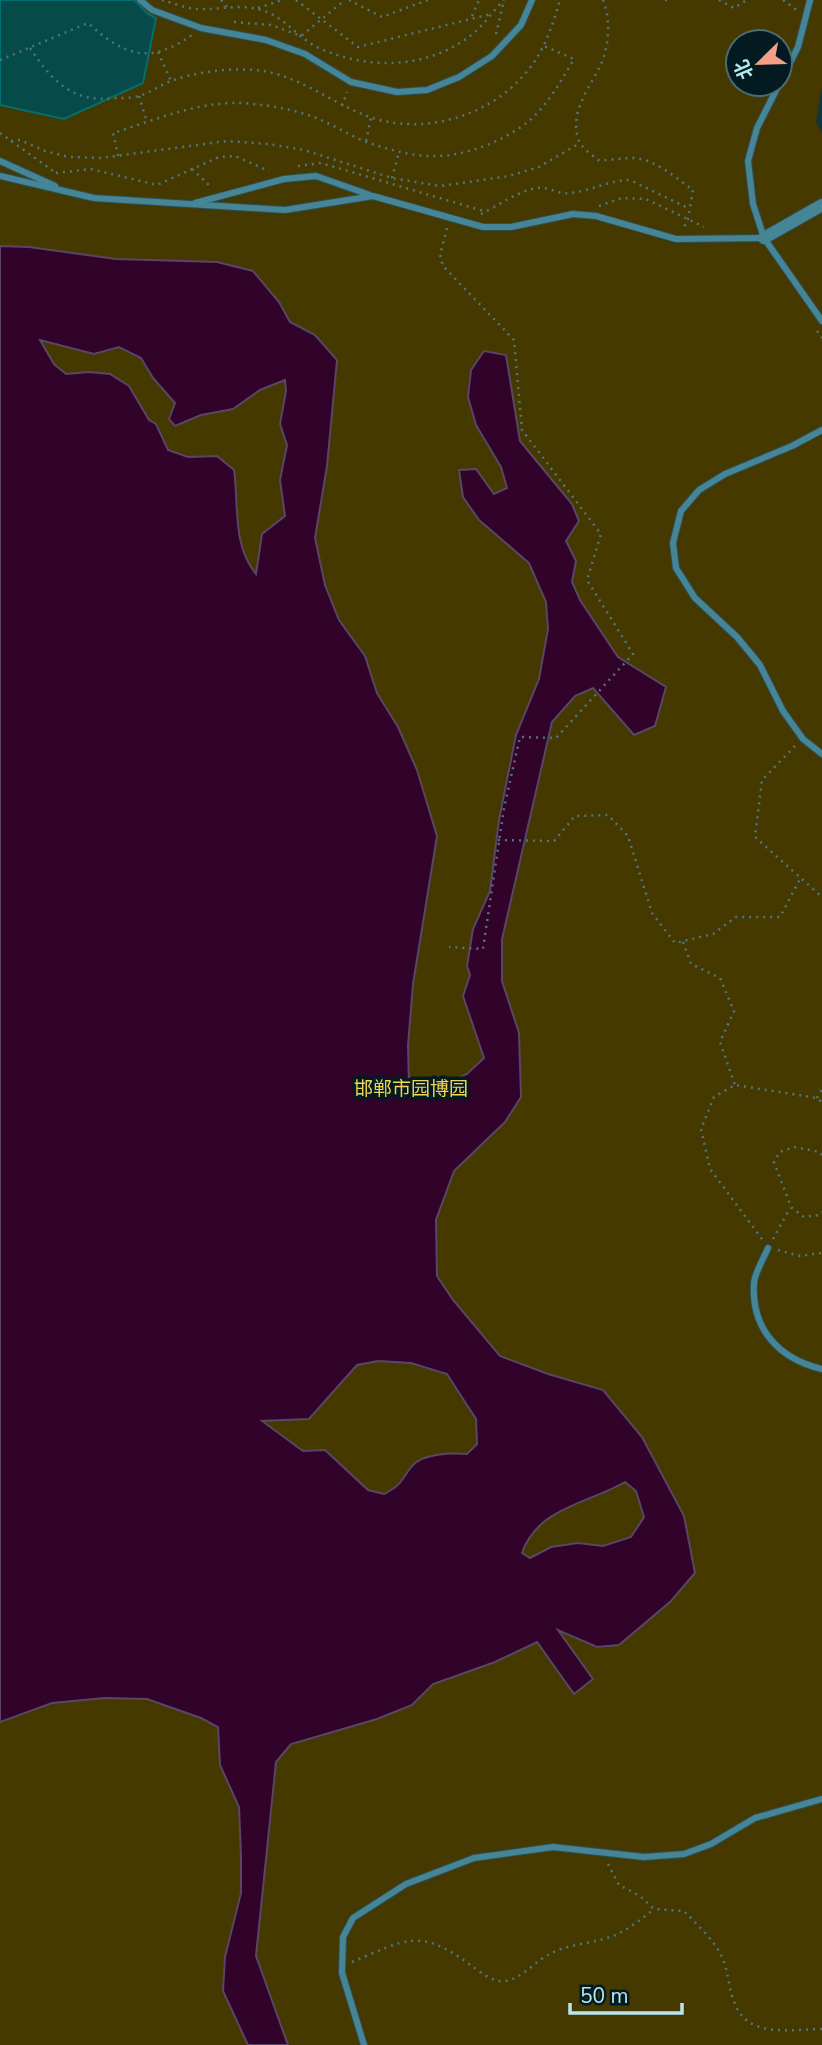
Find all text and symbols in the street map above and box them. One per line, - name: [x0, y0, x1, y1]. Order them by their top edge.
- north arrow: [724, 28, 794, 98]
- text: 北: [729, 55, 760, 83]
- park label: 邯郸市园博园: [354, 1076, 468, 1102]
- scale bar: [570, 1972, 682, 2016]
- text: 50 m: [580, 1982, 629, 2010]

